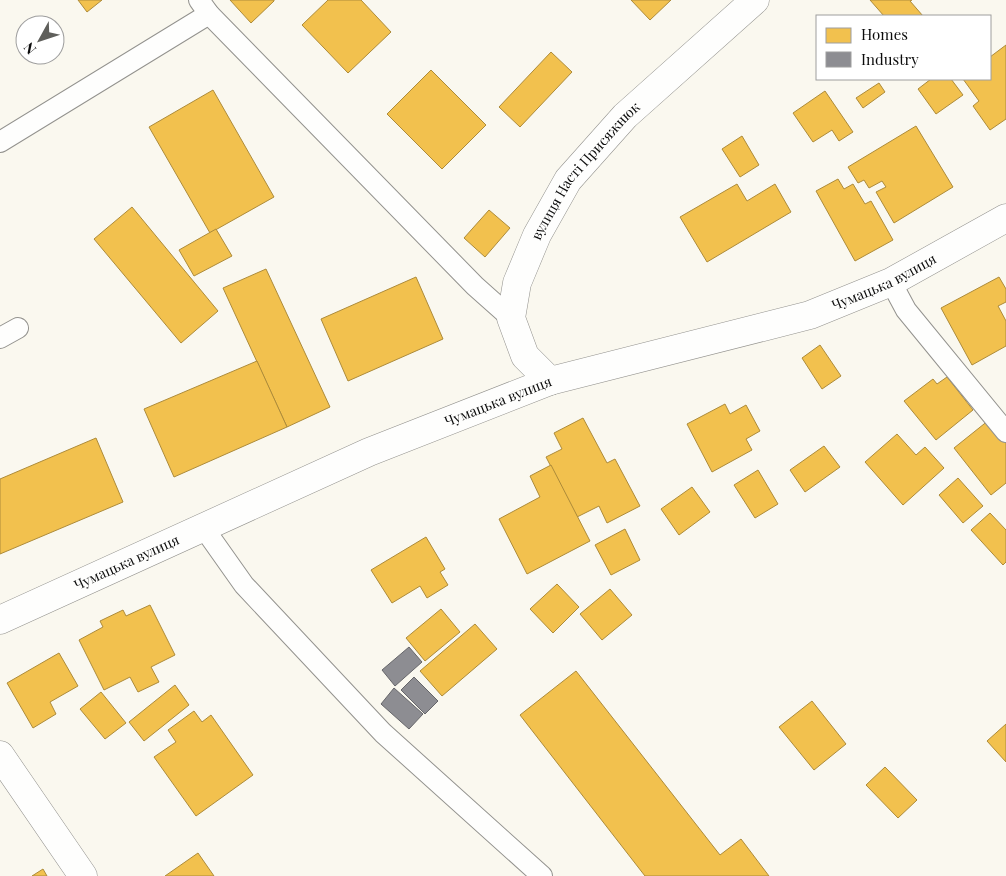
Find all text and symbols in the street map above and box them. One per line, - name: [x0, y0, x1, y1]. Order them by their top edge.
- north arrow: [15, 15, 65, 65]
- legend: [816, 15, 991, 80]
- text: Homes: [861, 24, 908, 44]
- text: N: [19, 39, 40, 59]
- text: Industry: [861, 49, 919, 69]
- street label: вулиця Насті Присяжнюк: [526, 97, 644, 243]
- street label: Чумацька вулиця: [829, 249, 940, 314]
- street label: Чумацька вулиця: [441, 371, 555, 431]
- street label: Чумацька вулиця: [71, 530, 182, 594]

